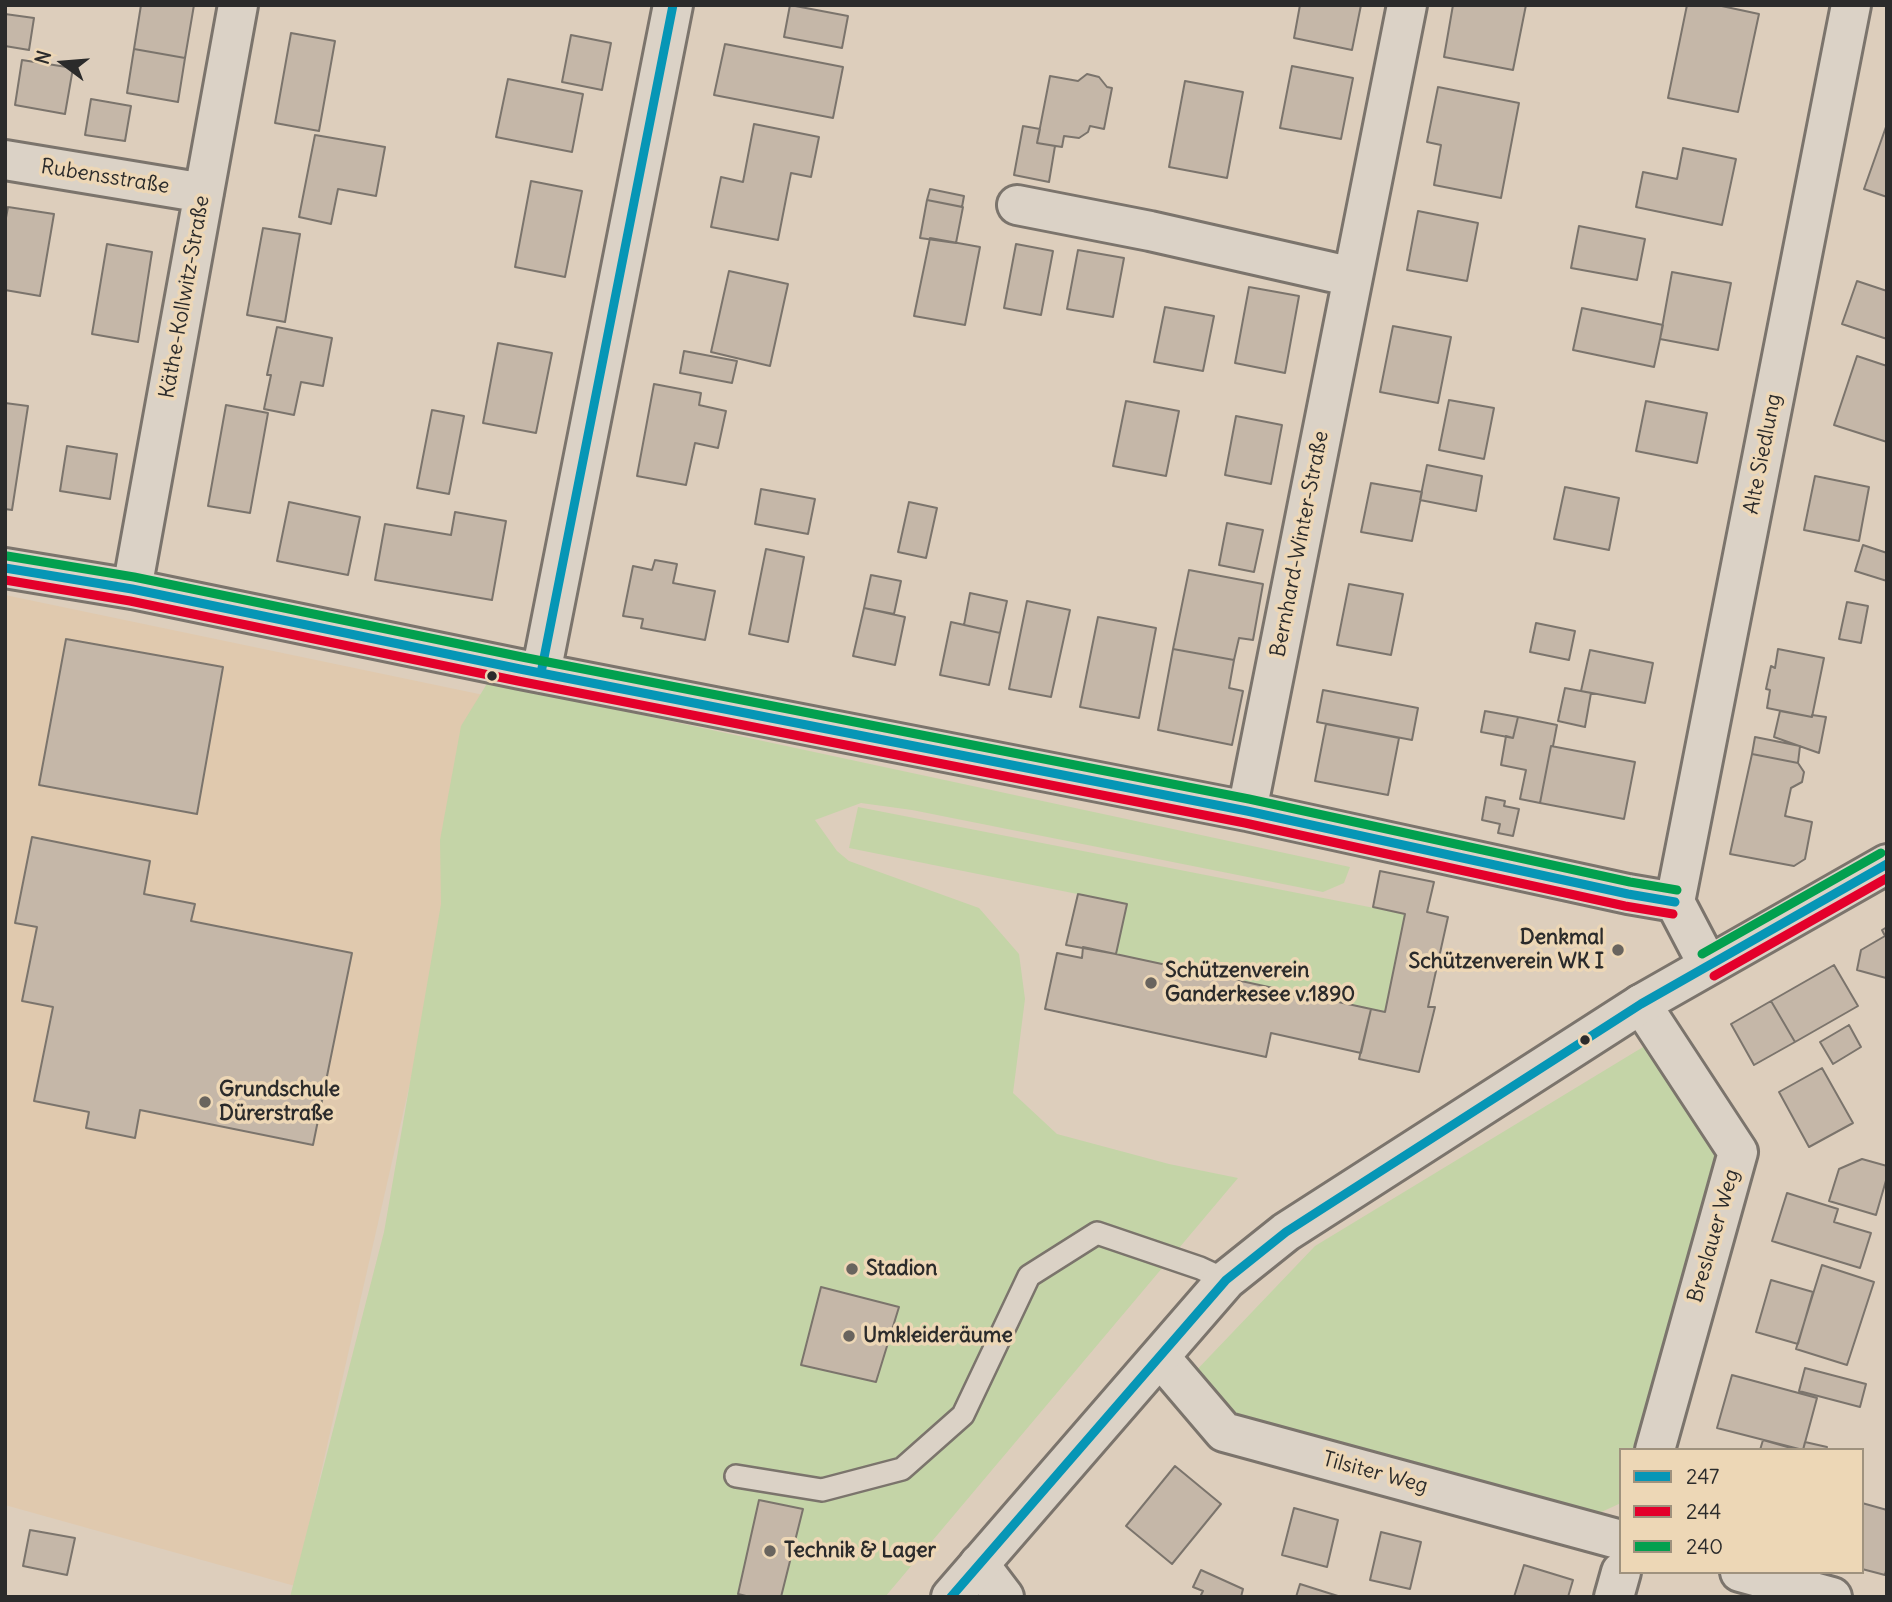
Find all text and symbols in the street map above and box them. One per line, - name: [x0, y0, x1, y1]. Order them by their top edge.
- north arrow: [28, 28, 98, 98]
- text: N: [29, 48, 56, 67]
- street label: Rubensstraße: [39, 154, 171, 200]
- street label: Käthe-Kollwitz-Straße: [155, 194, 215, 400]
- street label: Alte Siedlung: [1739, 392, 1787, 516]
- street label: Bernhard-Winter-Straße: [1266, 429, 1334, 659]
- unlabelled marker: [485, 669, 499, 683]
- place label: Denkmal Schützenverein WK I: [1408, 925, 1604, 975]
- marker: Denkmal Schützenverein WK I: [1610, 942, 1626, 958]
- place label: Schützenverein Ganderkesee v.1890: [1165, 958, 1355, 1008]
- marker: Schützenverein Ganderkesee v.1890: [1143, 975, 1159, 991]
- unlabelled marker: [1578, 1033, 1592, 1047]
- place label: Grundschule Dürerstraße: [219, 1077, 340, 1127]
- marker: Grundschule Dürerstraße: [197, 1094, 213, 1110]
- street label: Breslauer Weg: [1683, 1166, 1745, 1306]
- place label: Stadion: [866, 1256, 937, 1282]
- marker: Stadion: [844, 1261, 860, 1277]
- place label: Umkleideräume: [863, 1323, 1013, 1349]
- marker: Umkleideräume: [841, 1328, 857, 1344]
- street label: Tilsiter Weg: [1320, 1447, 1430, 1499]
- legend: [1619, 1448, 1864, 1574]
- text: 247: [1686, 1463, 1719, 1490]
- text: 244: [1686, 1498, 1721, 1525]
- text: 240: [1686, 1533, 1723, 1560]
- place label: Technik & Lager: [784, 1538, 936, 1564]
- marker: Technik & Lager: [762, 1543, 778, 1559]

